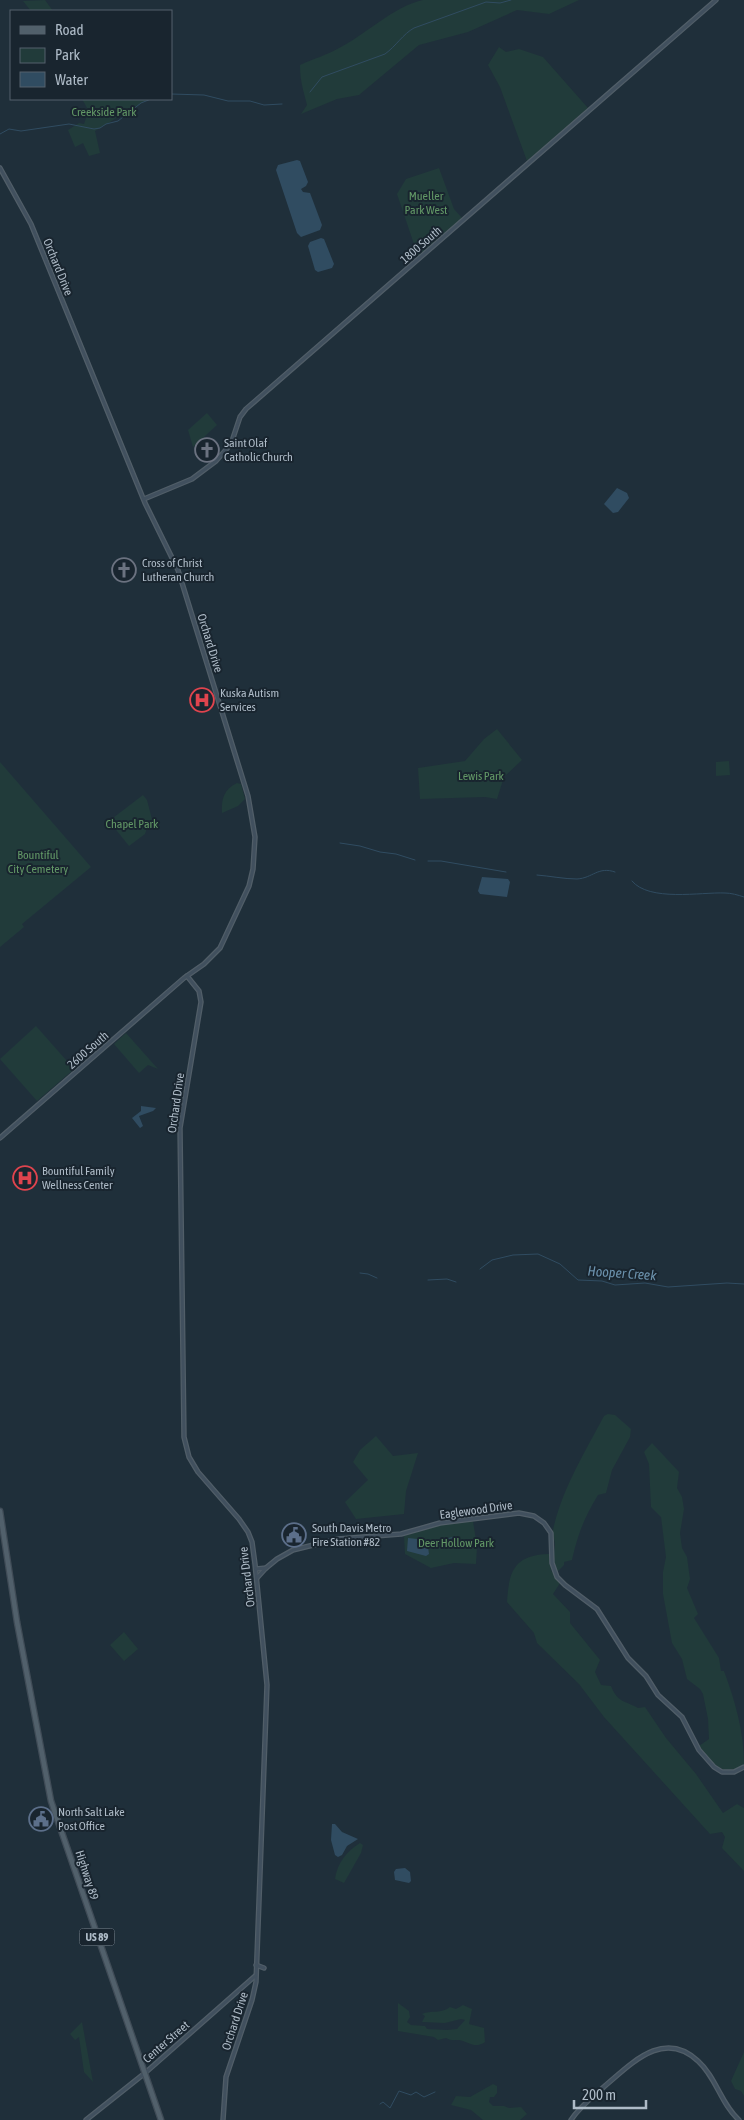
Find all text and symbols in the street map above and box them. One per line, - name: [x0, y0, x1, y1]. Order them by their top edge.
- legend: [10, 10, 172, 100]
- text: Road: [55, 21, 84, 38]
- text: Park: [55, 46, 80, 63]
- text: Water: [55, 71, 88, 88]
- park label: Creekside Park: [72, 105, 137, 119]
- park label: Mueller Park West: [404, 189, 448, 217]
- street label: 1800 South: [398, 223, 444, 267]
- street label: Orchard Drive: [40, 236, 76, 298]
- place label: Saint Olaf Catholic Church: [224, 436, 293, 464]
- church icon: Saint Olaf Catholic Church: [194, 437, 220, 463]
- place label: Cross of Christ Lutheran Church: [142, 556, 214, 584]
- church icon: Cross of Christ Lutheran Church: [111, 557, 137, 583]
- street label: Orchard Drive: [194, 612, 226, 674]
- place label: Kuska Autism Services: [220, 686, 279, 714]
- hospital icon: Kuska Autism Services: [189, 687, 215, 713]
- park label: Lewis Park: [458, 769, 505, 783]
- park label: Chapel Park: [106, 817, 159, 831]
- park label: Bountiful City Cemetery: [8, 848, 68, 876]
- street label: 2600 South: [65, 1028, 111, 1072]
- street label: Orchard Drive: [165, 1072, 187, 1134]
- place label: Bountiful Family Wellness Center: [42, 1164, 115, 1192]
- hospital icon: Bountiful Family Wellness Center: [12, 1165, 38, 1191]
- water label: Hooper Creek: [587, 1263, 658, 1283]
- street label: Eaglewood Drive: [439, 1498, 513, 1522]
- place label: South Davis Metro Fire Station #82: [312, 1521, 392, 1549]
- public building icon: South Davis Metro Fire Station #82: [281, 1522, 307, 1548]
- park label: Deer Hollow Park: [418, 1536, 495, 1550]
- street label: Orchard Drive: [236, 1546, 258, 1608]
- place label: North Salt Lake Post Office: [58, 1805, 125, 1833]
- public building icon: North Salt Lake Post Office: [28, 1806, 54, 1832]
- street label: Highway 89: [72, 1848, 102, 1902]
- road number: US 89: [80, 1928, 114, 1945]
- street label: Orchard Drive: [219, 1990, 251, 2052]
- street label: Center Street: [140, 2018, 192, 2066]
- scale bar: [574, 2078, 646, 2110]
- text: 200 m: [582, 2086, 616, 2103]

